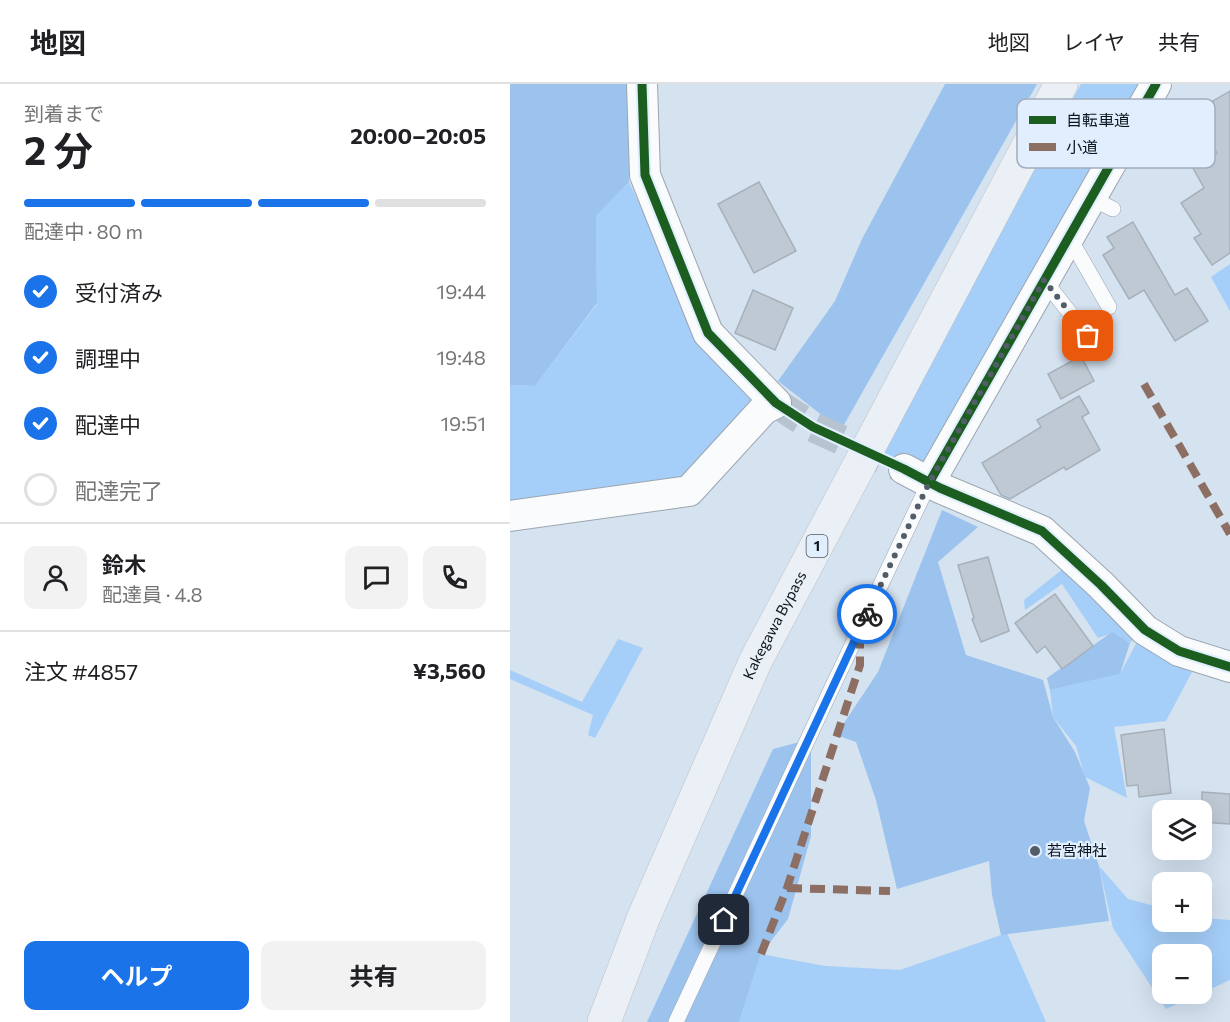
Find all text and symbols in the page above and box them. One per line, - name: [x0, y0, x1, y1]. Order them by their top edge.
- text: 地図: [30, 25, 86, 59]
- text: 地図: [988, 29, 1030, 54]
- text: レイヤ: [1063, 29, 1125, 54]
- text: 共有: [1158, 29, 1200, 54]
- legend: [1017, 99, 1215, 168]
- text: 到着まで: [24, 101, 104, 125]
- text: 自転車道: [1066, 110, 1130, 129]
- text: 20:00–20:05: [350, 122, 486, 149]
- text: 2 分: [24, 125, 93, 173]
- text: 小道: [1066, 137, 1098, 156]
- text: 配達中 · 80 m: [24, 219, 143, 243]
- icon: check: [24, 275, 57, 308]
- text: 受付済み: [75, 279, 163, 306]
- text: 19:44: [437, 279, 486, 303]
- pin: [1062, 310, 1113, 361]
- icon: bag: [1071, 319, 1104, 352]
- icon: check: [24, 341, 57, 374]
- text: 調理中: [75, 345, 141, 372]
- text: 19:48: [436, 345, 486, 369]
- icon: check: [24, 407, 57, 440]
- text: 配達中: [75, 411, 141, 438]
- text: 19:51: [441, 411, 486, 435]
- text: 配達完了: [75, 477, 163, 504]
- road number: 1: [806, 535, 828, 557]
- button: person: [24, 546, 87, 609]
- button: chat: [345, 546, 408, 609]
- button: phone: [423, 546, 486, 609]
- text: 鈴木: [102, 551, 146, 578]
- street label: Kakegawa Bypass: [739, 568, 810, 682]
- text: 配達員 · 4.8: [102, 582, 203, 606]
- courier: [837, 584, 897, 644]
- icon: bike: [851, 598, 884, 631]
- text: ¥3,560: [413, 657, 486, 684]
- text: 注文 #4857: [24, 658, 138, 685]
- map controls: [1152, 800, 1212, 1004]
- button: layers: [1152, 800, 1212, 860]
- place label: 若宮神社: [1047, 841, 1107, 859]
- marker: 若宮神社: [1028, 844, 1042, 858]
- button: +: [1152, 872, 1212, 932]
- pin: [698, 894, 749, 945]
- icon: home: [707, 903, 740, 936]
- button: ヘルプ: [24, 941, 249, 1010]
- button: 共有: [261, 941, 486, 1010]
- button: −: [1152, 944, 1212, 1004]

